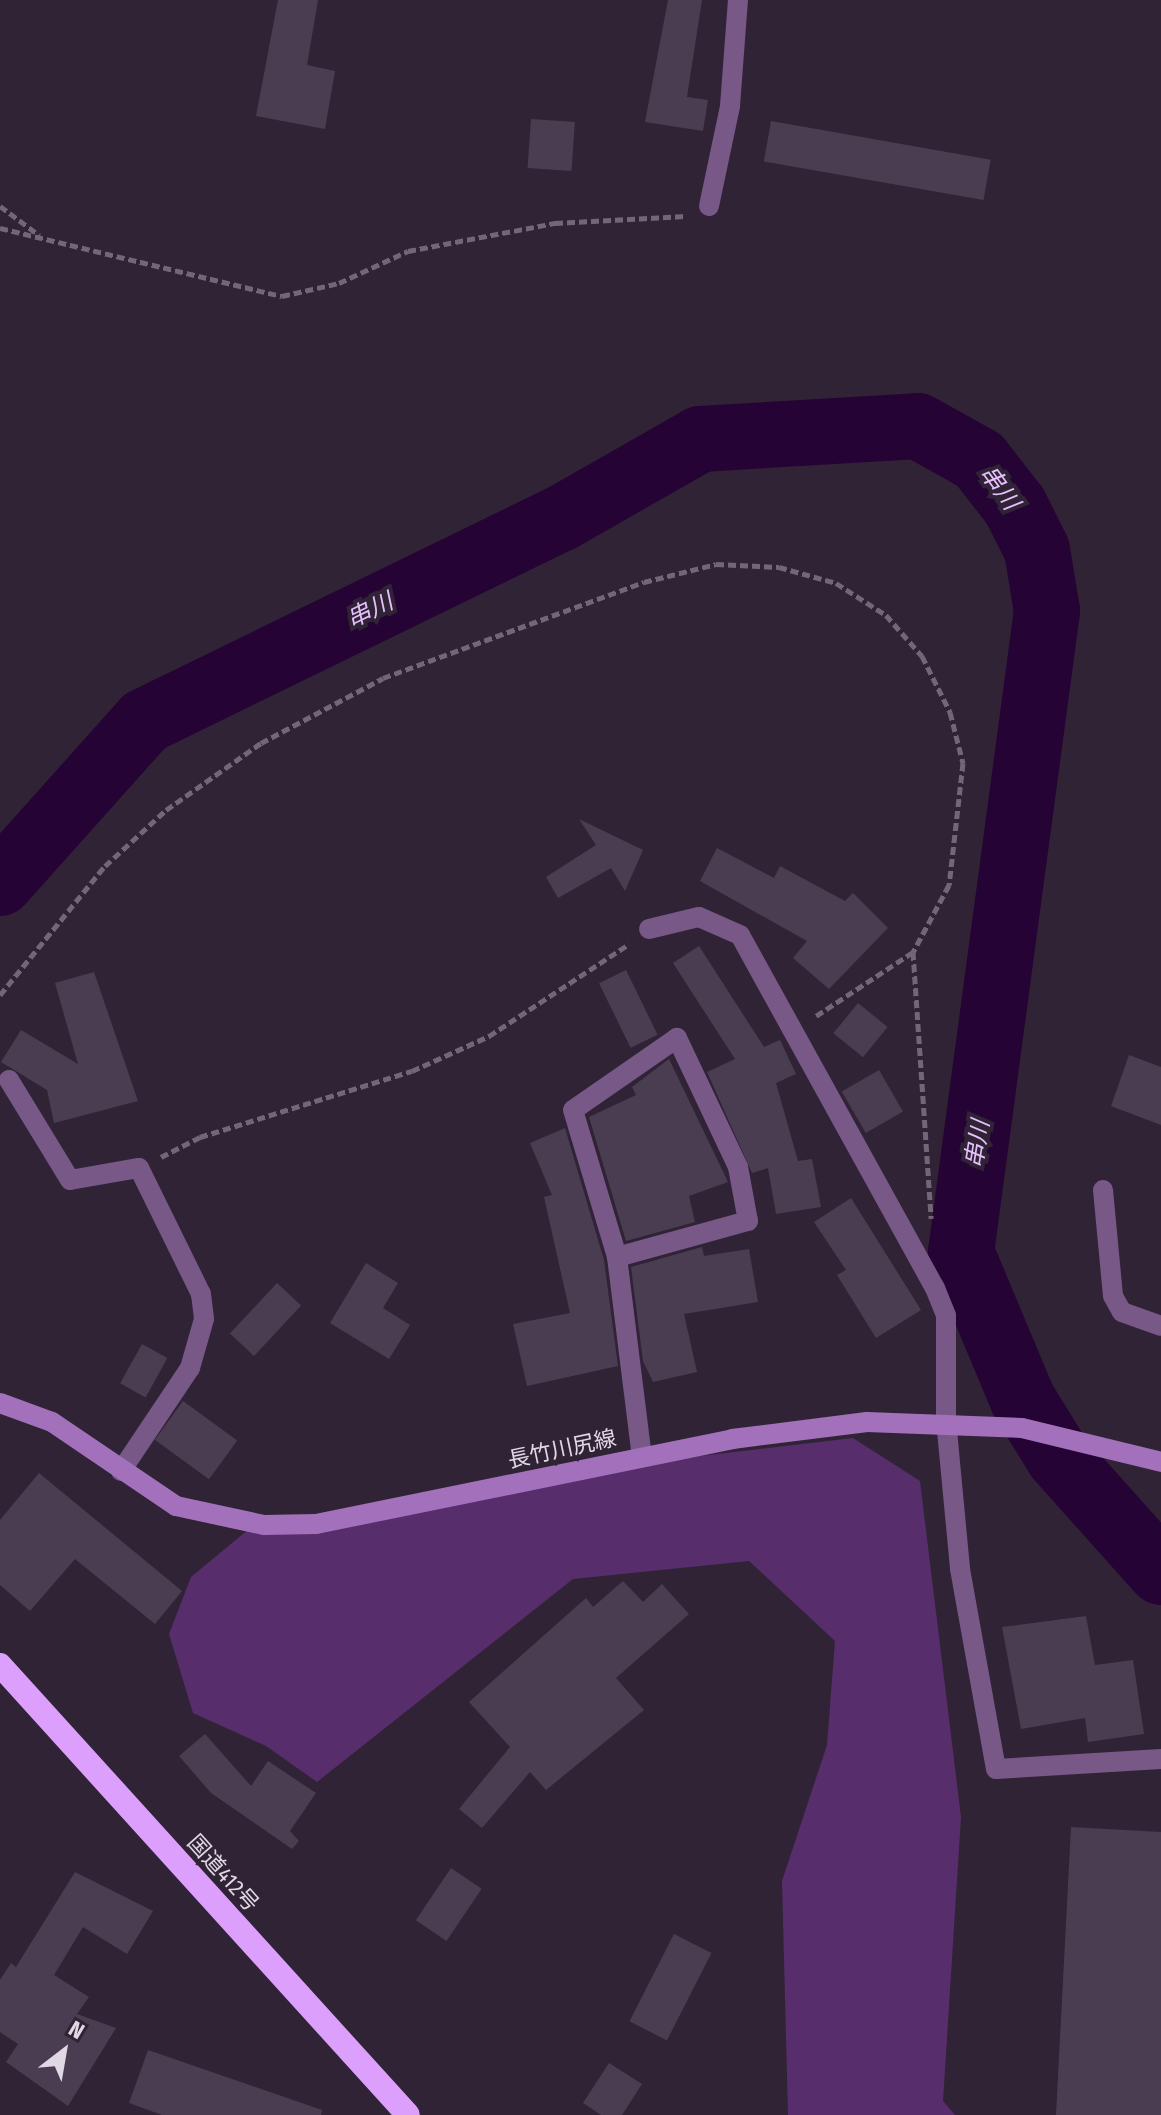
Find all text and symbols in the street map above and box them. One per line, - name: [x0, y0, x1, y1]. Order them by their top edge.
- water label: 串川: [973, 460, 1025, 516]
- water label: 串川: [342, 588, 398, 634]
- water label: 串川: [960, 1118, 996, 1170]
- street label: 長竹川尻線: [505, 1425, 619, 1473]
- street label: 国道412号: [182, 1829, 264, 1917]
- north arrow: [24, 2011, 104, 2091]
- text: N: [64, 2015, 89, 2045]

